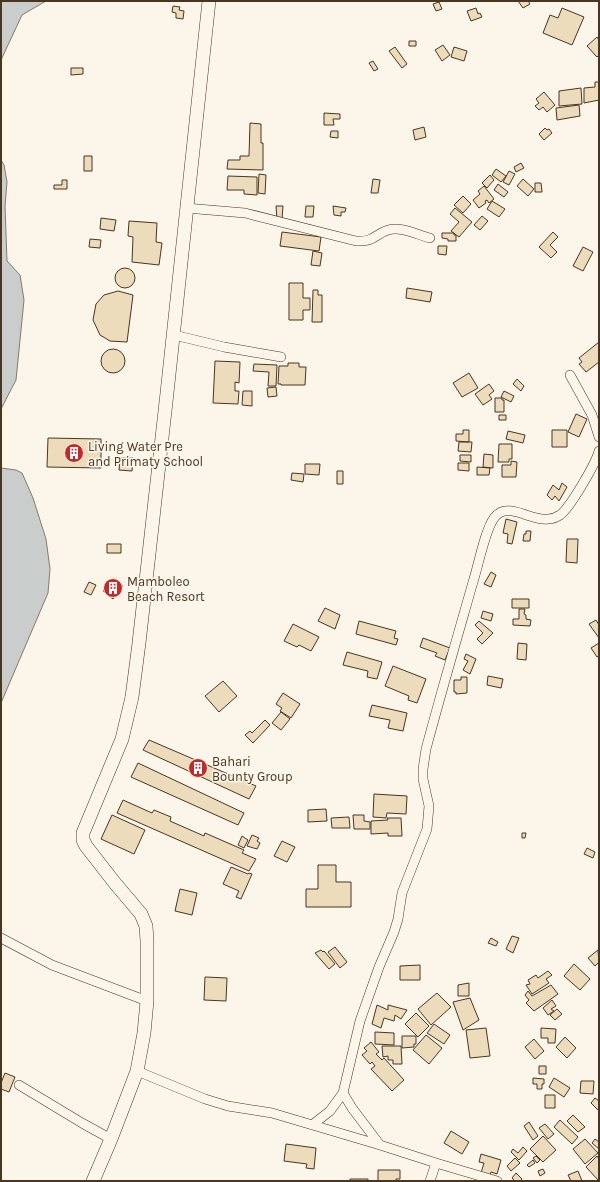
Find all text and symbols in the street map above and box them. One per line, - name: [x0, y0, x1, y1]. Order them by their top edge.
- place label: Living Water Pre and Primaty School: [88, 439, 203, 469]
- building icon: Living Water Pre and Primaty School: [63, 442, 85, 464]
- place label: Mamboleo Beach Resort: [127, 574, 205, 604]
- building icon: Mamboleo Beach Resort: [102, 577, 124, 599]
- place label: Bahari Bounty Group: [212, 754, 293, 784]
- building icon: Bahari Bounty Group: [187, 757, 209, 779]

